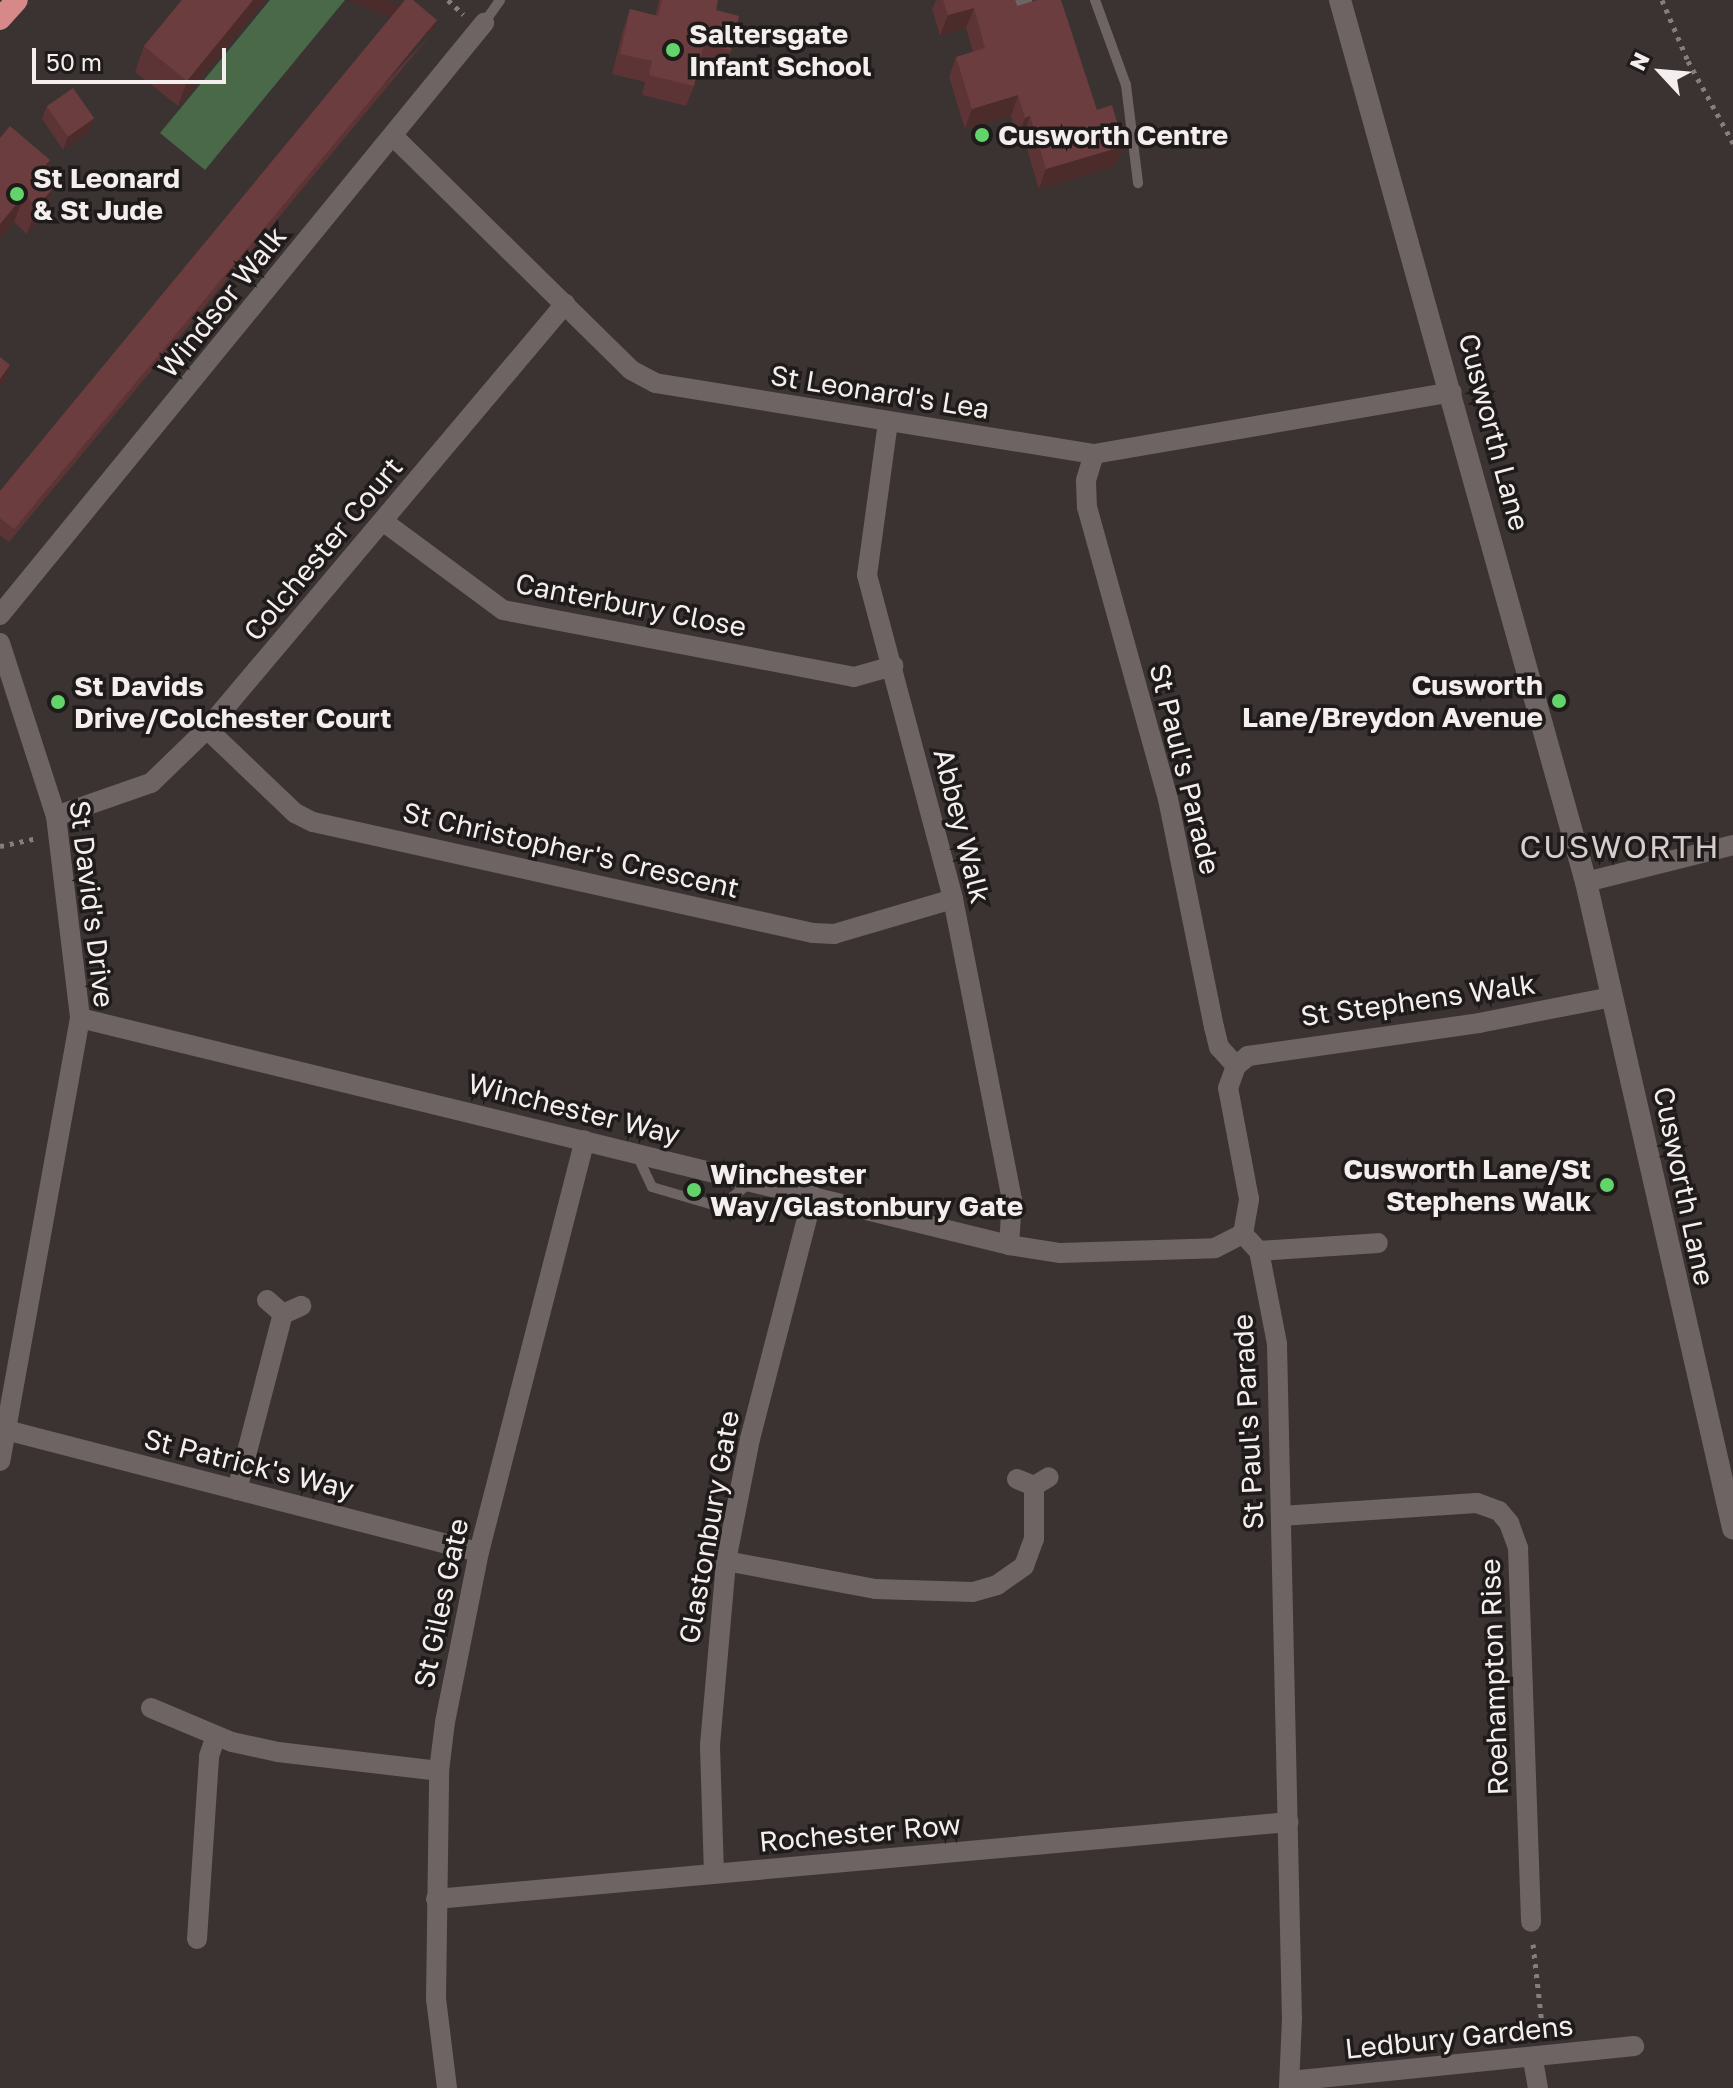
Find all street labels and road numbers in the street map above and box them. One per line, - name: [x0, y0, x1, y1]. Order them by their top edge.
- street label: Windsor Walk: [151, 220, 293, 384]
- street label: Cusworth Lane: [1452, 330, 1536, 534]
- street label: St Leonard's Lea: [768, 358, 992, 426]
- street label: Colchester Court: [237, 451, 409, 647]
- street label: Canterbury Close: [513, 566, 749, 644]
- street label: St Paul's Parade: [1143, 660, 1227, 878]
- street label: Abbey Walk: [927, 745, 997, 907]
- street label: St Christopher's Crescent: [400, 795, 742, 905]
- street label: St David's Drive: [63, 799, 121, 1009]
- street label: St Stephens Walk: [1299, 967, 1537, 1033]
- street label: Winchester Way: [465, 1066, 683, 1152]
- street label: Cusworth Lane: [1647, 1083, 1721, 1289]
- street label: St Paul's Parade: [1226, 1313, 1270, 1531]
- street label: Glastonbury Gate: [672, 1408, 746, 1646]
- street label: St Patrick's Way: [141, 1422, 357, 1506]
- street label: St Giles Gate: [407, 1515, 475, 1691]
- street label: Roehampton Rise: [1473, 1558, 1515, 1796]
- street label: Rochester Row: [758, 1807, 962, 1859]
- street label: Ledbury Gardens: [1343, 2008, 1575, 2066]

